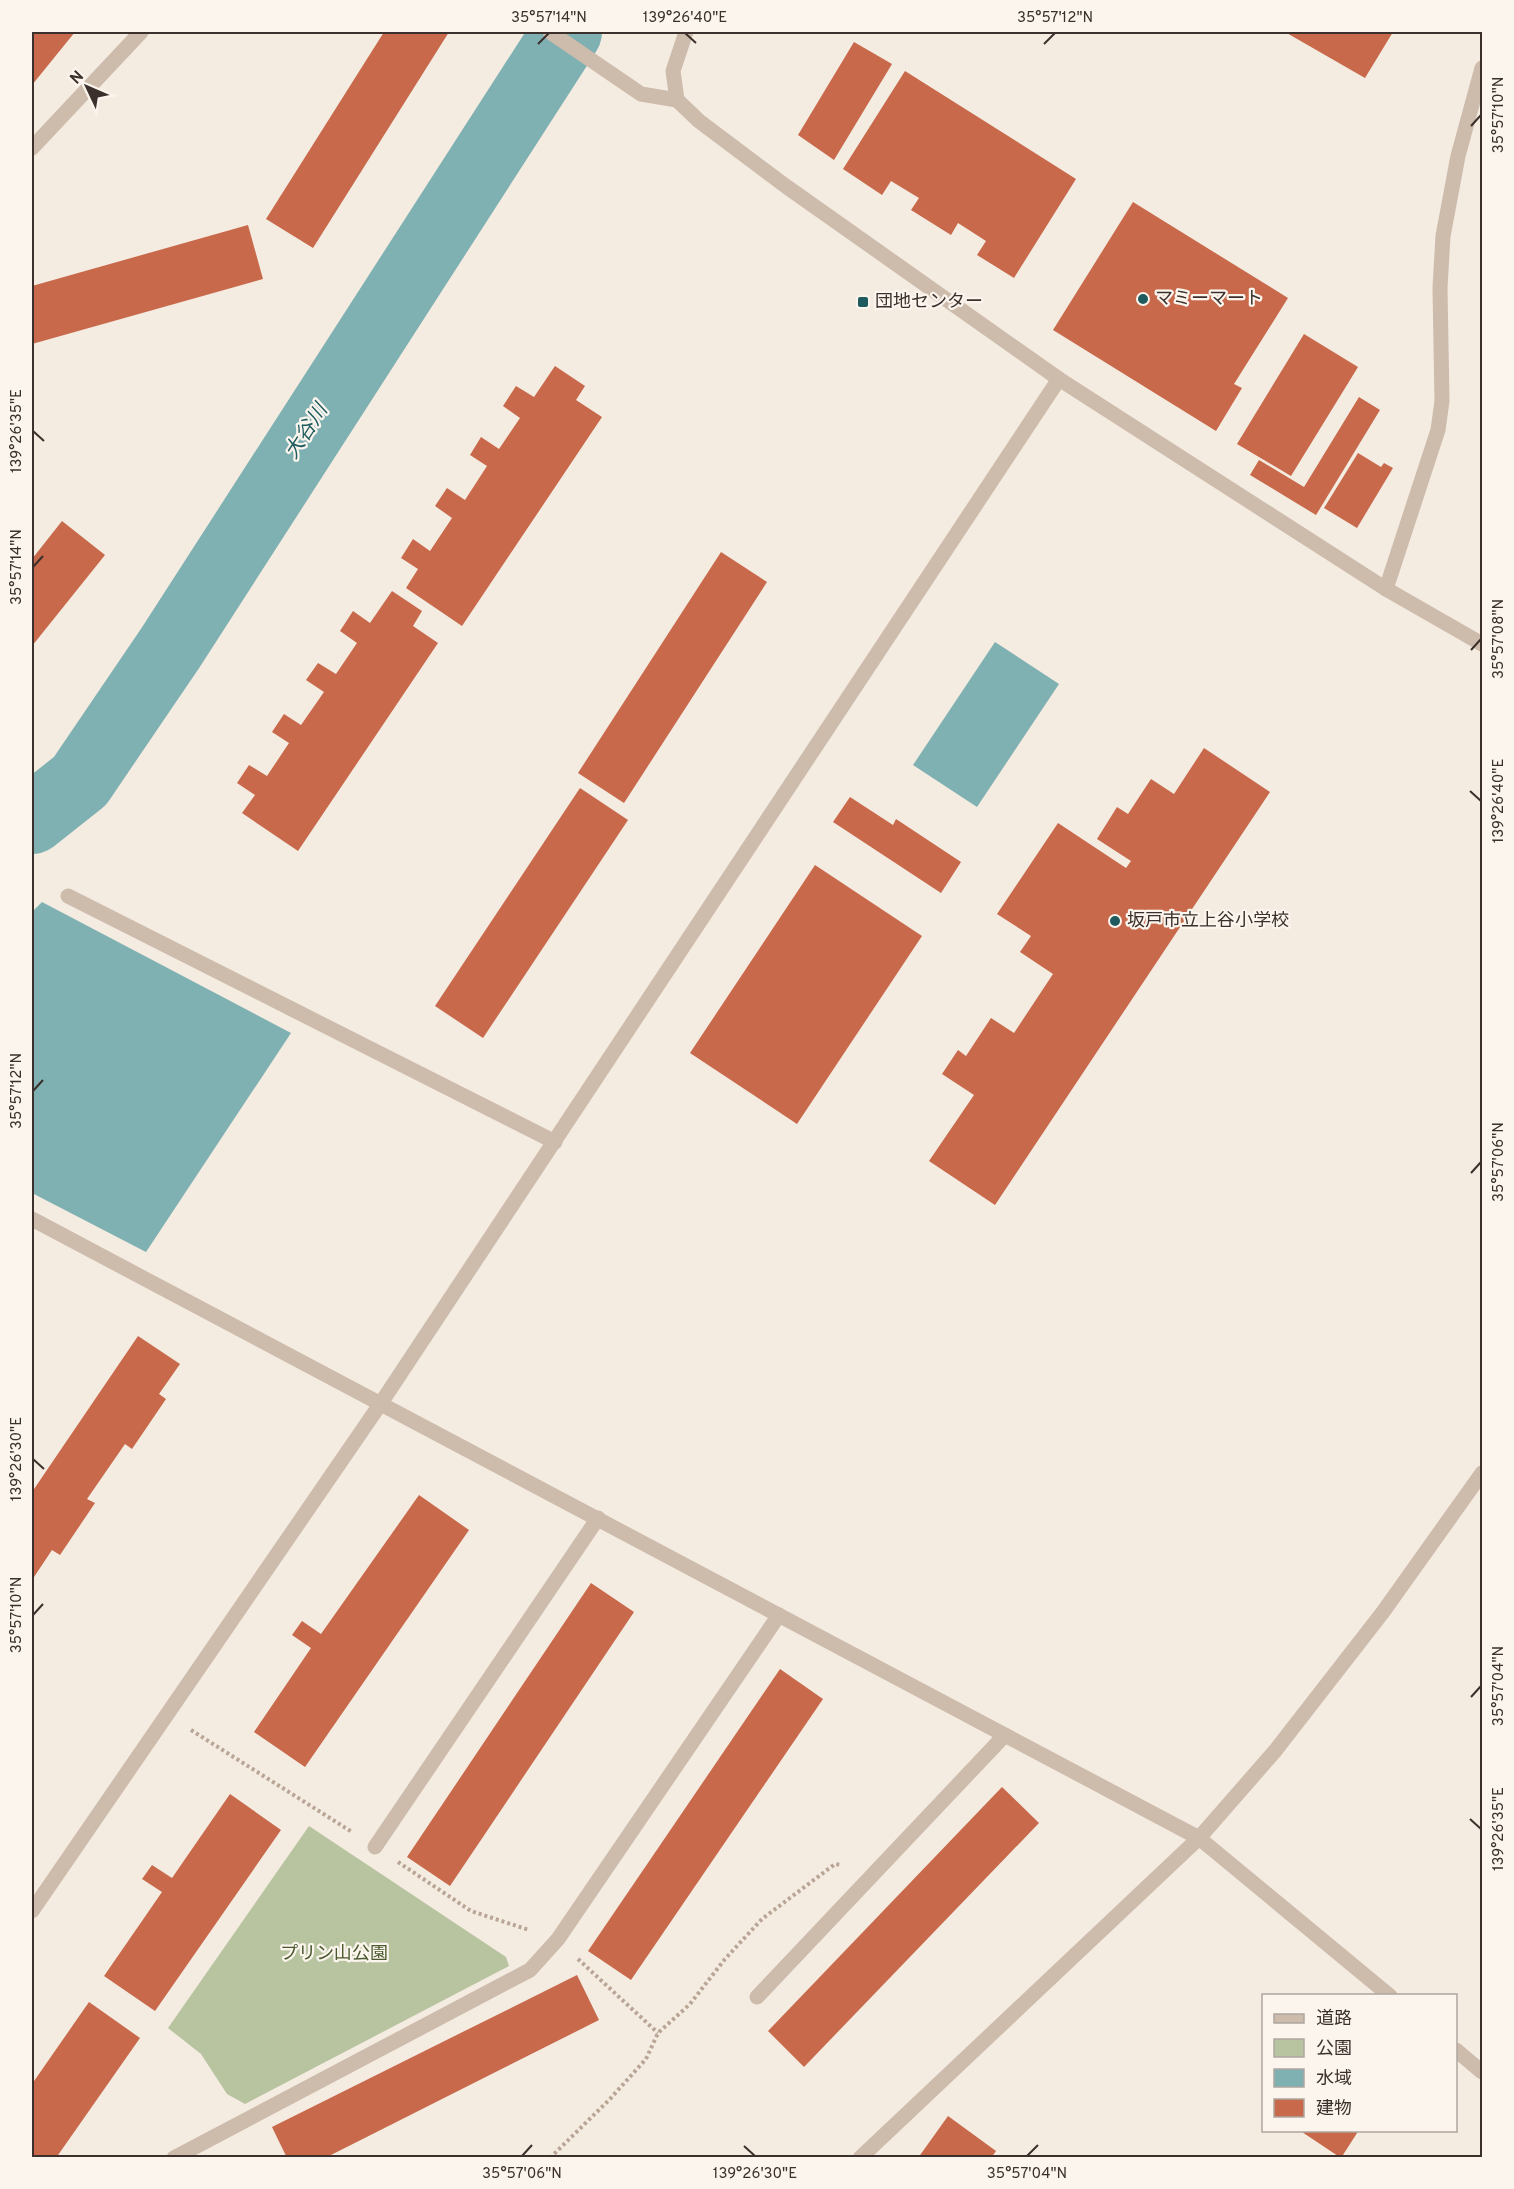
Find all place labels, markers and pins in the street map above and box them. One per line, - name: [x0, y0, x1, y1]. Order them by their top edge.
- place label: マミーマート: [1155, 288, 1263, 311]
- place label: 団地センター: [875, 291, 983, 314]
- marker: マミーマート: [1136, 292, 1150, 306]
- marker: 団地センター: [856, 295, 870, 309]
- place label: 坂戸市立上谷小学校: [1127, 910, 1289, 933]
- marker: 坂戸市立上谷小学校: [1108, 914, 1122, 928]

